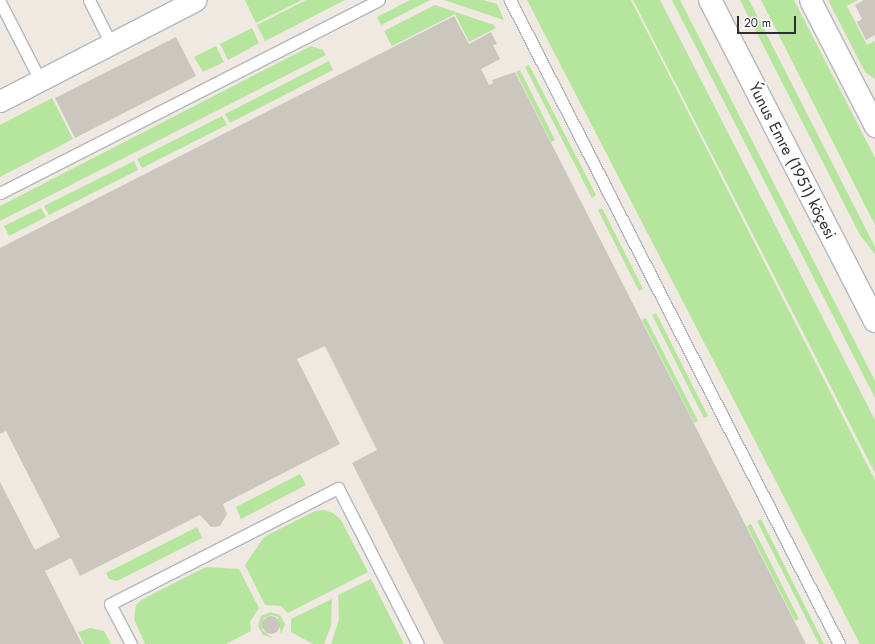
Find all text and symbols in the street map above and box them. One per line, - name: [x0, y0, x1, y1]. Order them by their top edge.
- scale bar: [739, 8, 798, 34]
- text: 20 m: [744, 14, 771, 32]
- street label: Ýunus Emre (1951) köçesi: [744, 80, 840, 242]

